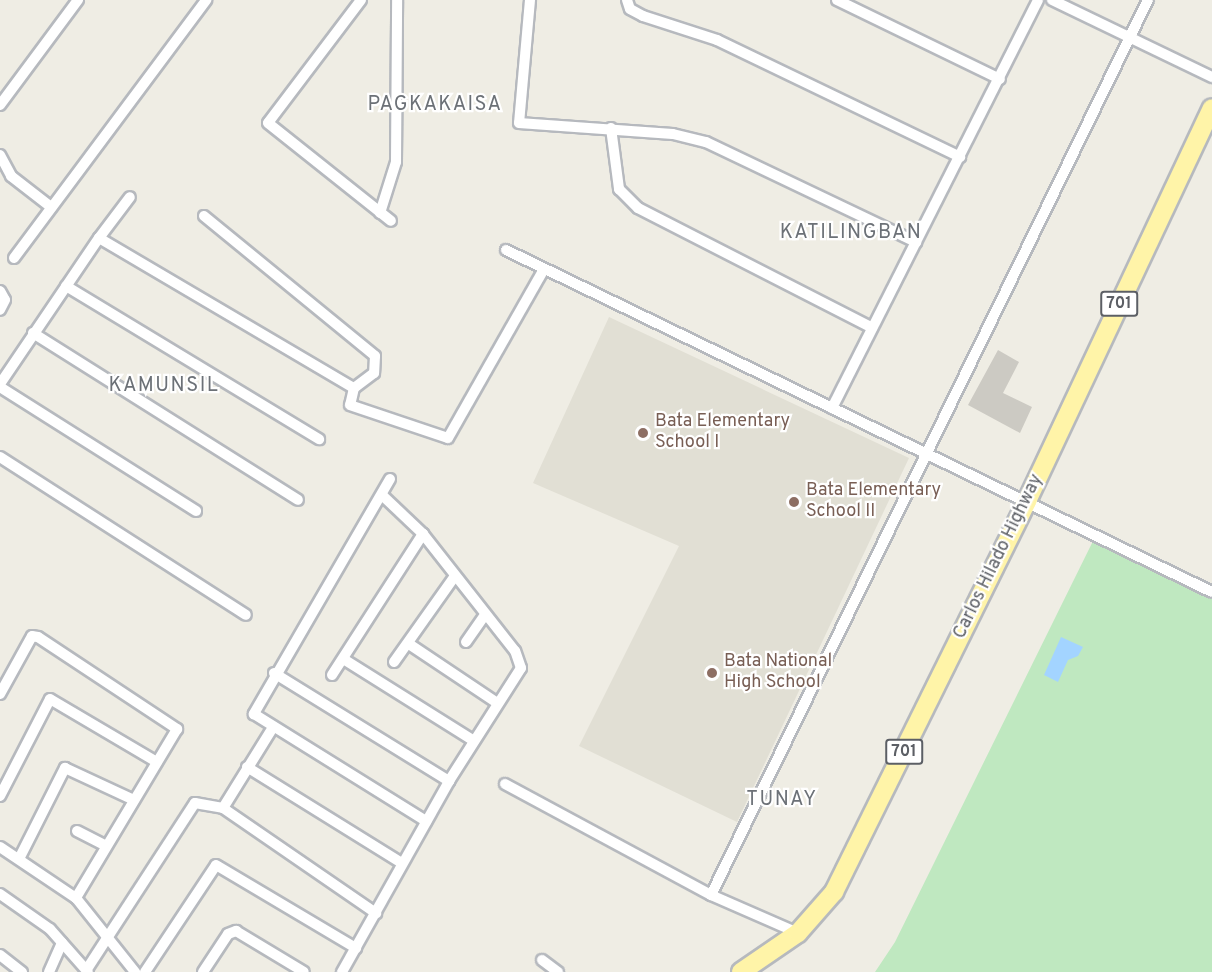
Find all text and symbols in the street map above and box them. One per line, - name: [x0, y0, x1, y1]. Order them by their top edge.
- district label: PAGKAKAISA: [367, 93, 503, 117]
- district label: KATILINGBAN: [780, 221, 922, 245]
- road number: 701: [1100, 291, 1138, 317]
- district label: KAMUNSIL: [108, 374, 220, 398]
- place label: Bata Elementary School I: [655, 412, 790, 454]
- marker: Bata Elementary School I: [636, 426, 650, 440]
- street label: Carlos Hilado Highway: [950, 471, 1048, 643]
- place label: Bata Elementary School II: [806, 481, 941, 524]
- marker: Bata Elementary School II: [787, 495, 801, 509]
- place label: Bata National High School: [724, 652, 832, 694]
- marker: Bata National High School: [705, 666, 719, 680]
- road number: 701: [884, 739, 924, 765]
- district label: TUNAY: [746, 788, 818, 812]

